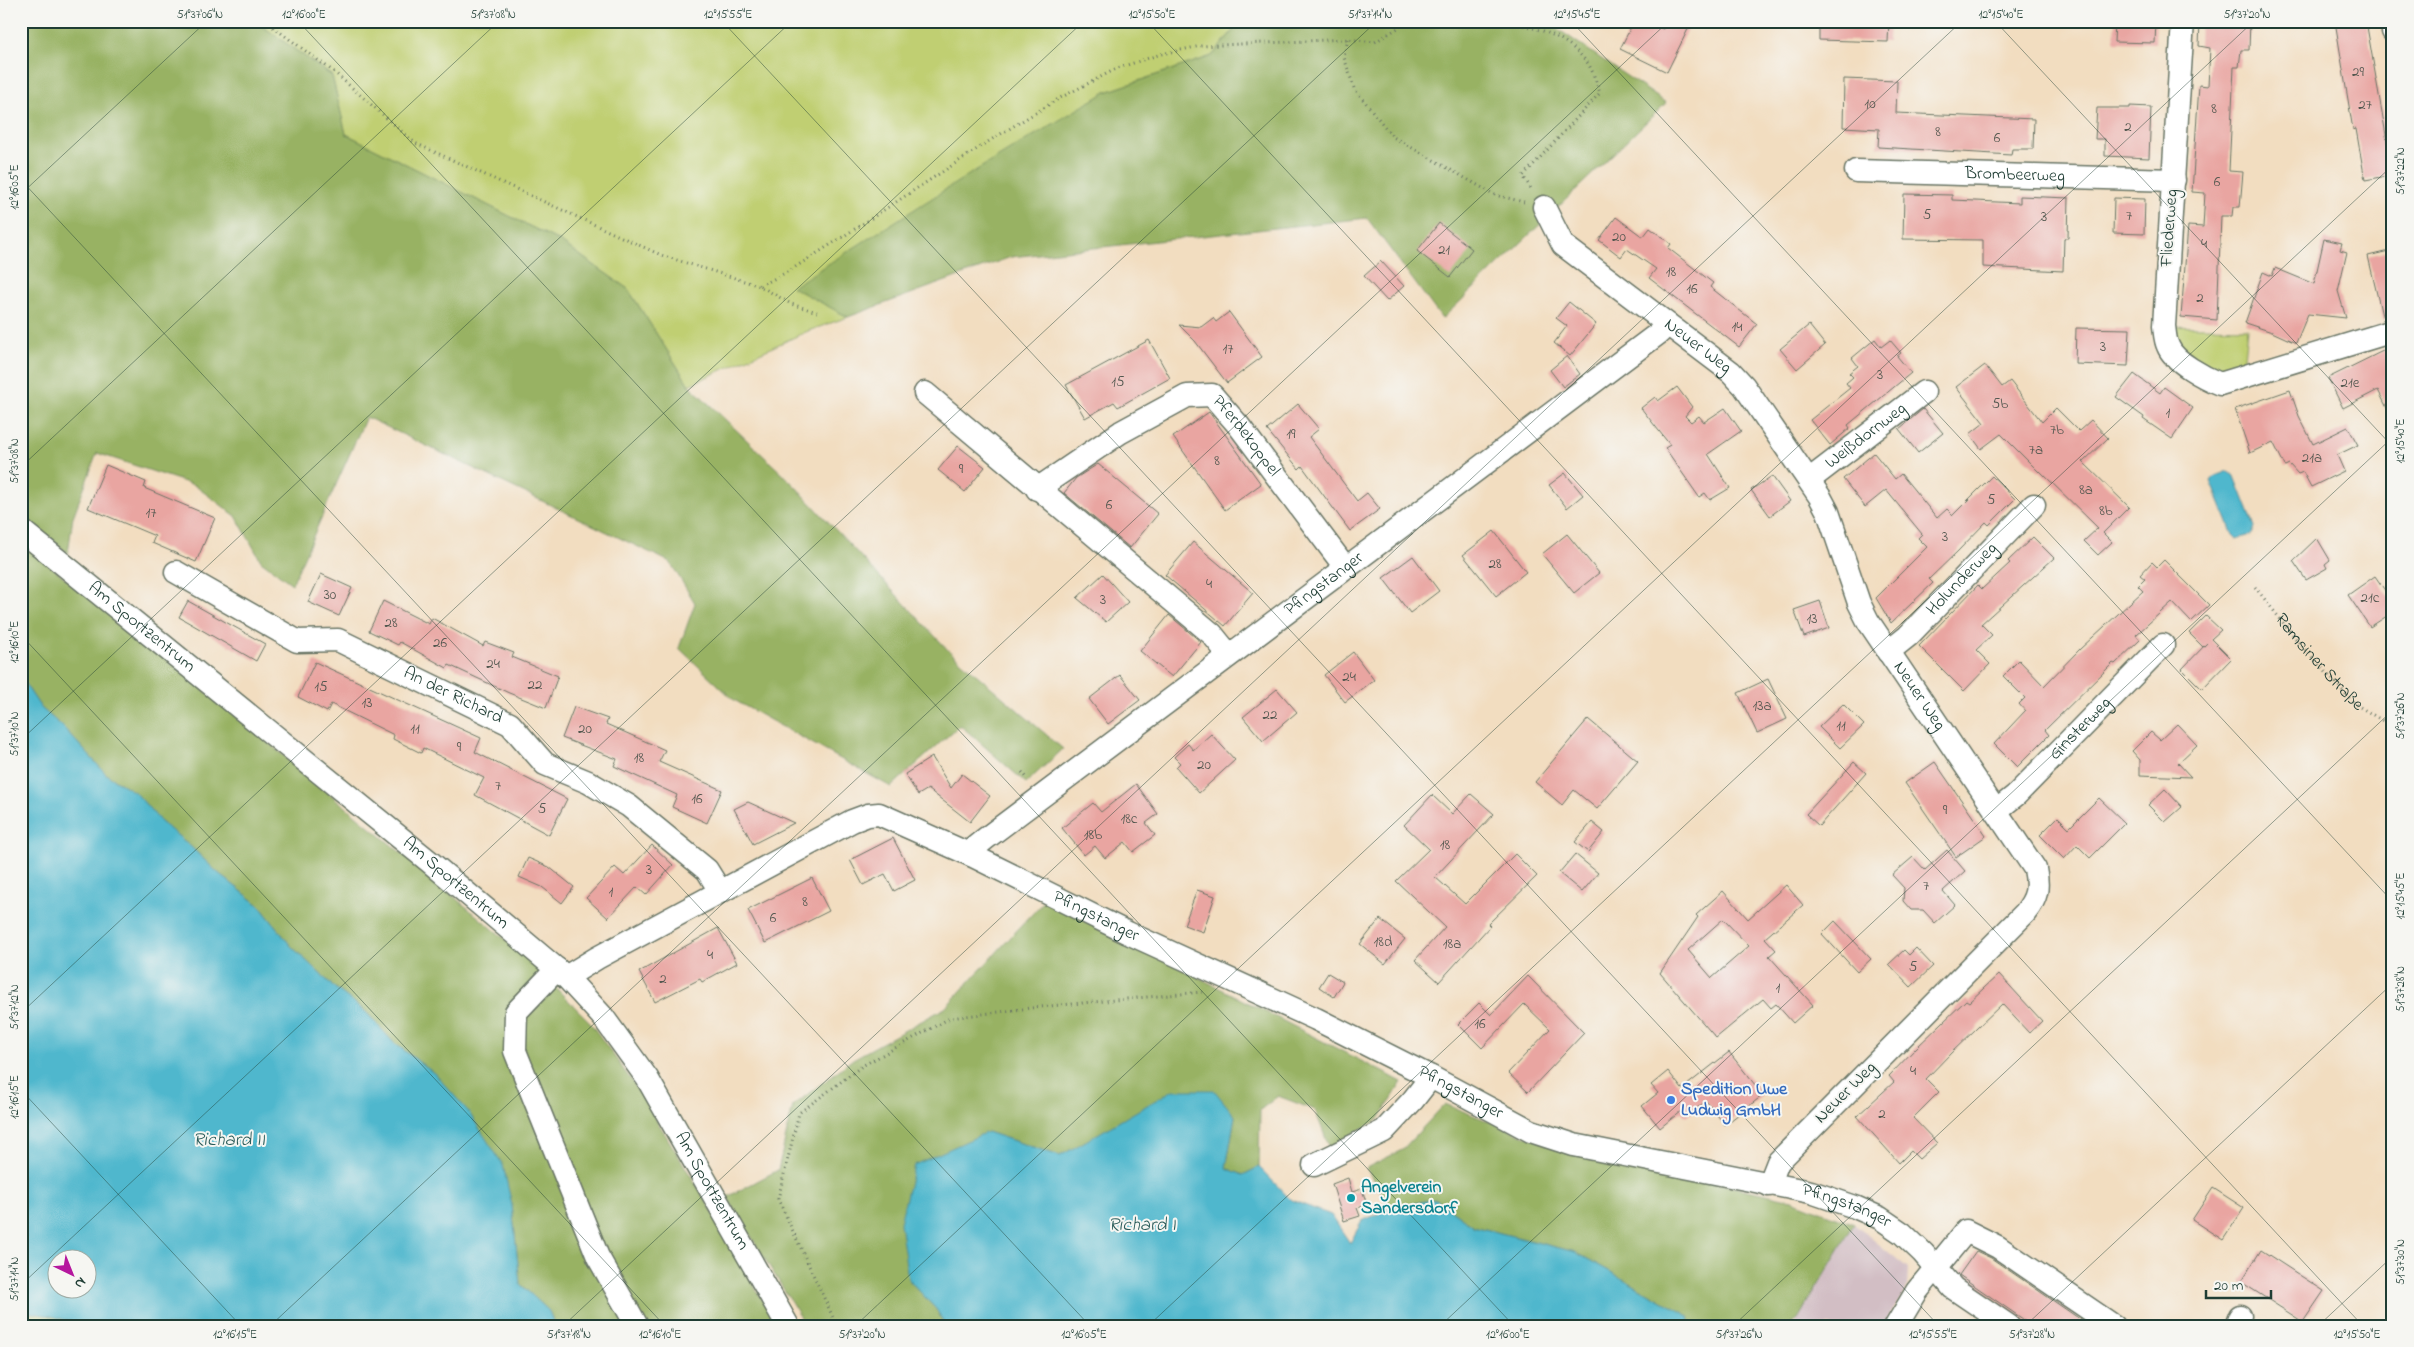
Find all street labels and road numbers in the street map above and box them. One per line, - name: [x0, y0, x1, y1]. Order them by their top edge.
- street label: Brombeerweg: [1963, 161, 2065, 191]
- street label: Fliederweg: [2154, 188, 2187, 269]
- street label: Neuer Weg: [1658, 312, 1737, 382]
- street label: Pferdekoppel: [1205, 390, 1286, 483]
- street label: Weißdornweg: [1820, 397, 1913, 476]
- street label: Holunderweg: [1921, 537, 2005, 622]
- street label: Pfingstanger: [1279, 546, 1370, 623]
- street label: Am Sportzentrum: [82, 576, 201, 679]
- street label: Ramsiner Straße: [2268, 608, 2368, 719]
- street label: Neuer Weg: [1886, 657, 1952, 737]
- street label: An der Richard: [399, 661, 507, 731]
- street label: Ginsterweg: [2043, 691, 2119, 767]
- street label: Am Sportzentrum: [396, 831, 514, 936]
- street label: Pfingstanger: [1048, 885, 1144, 949]
- street label: Neuer Weg: [1809, 1056, 1884, 1131]
- street label: Pfingstanger: [1413, 1059, 1508, 1127]
- street label: Am Sportzentrum: [667, 1127, 755, 1255]
- street label: Pfingstanger: [1800, 1178, 1897, 1235]

